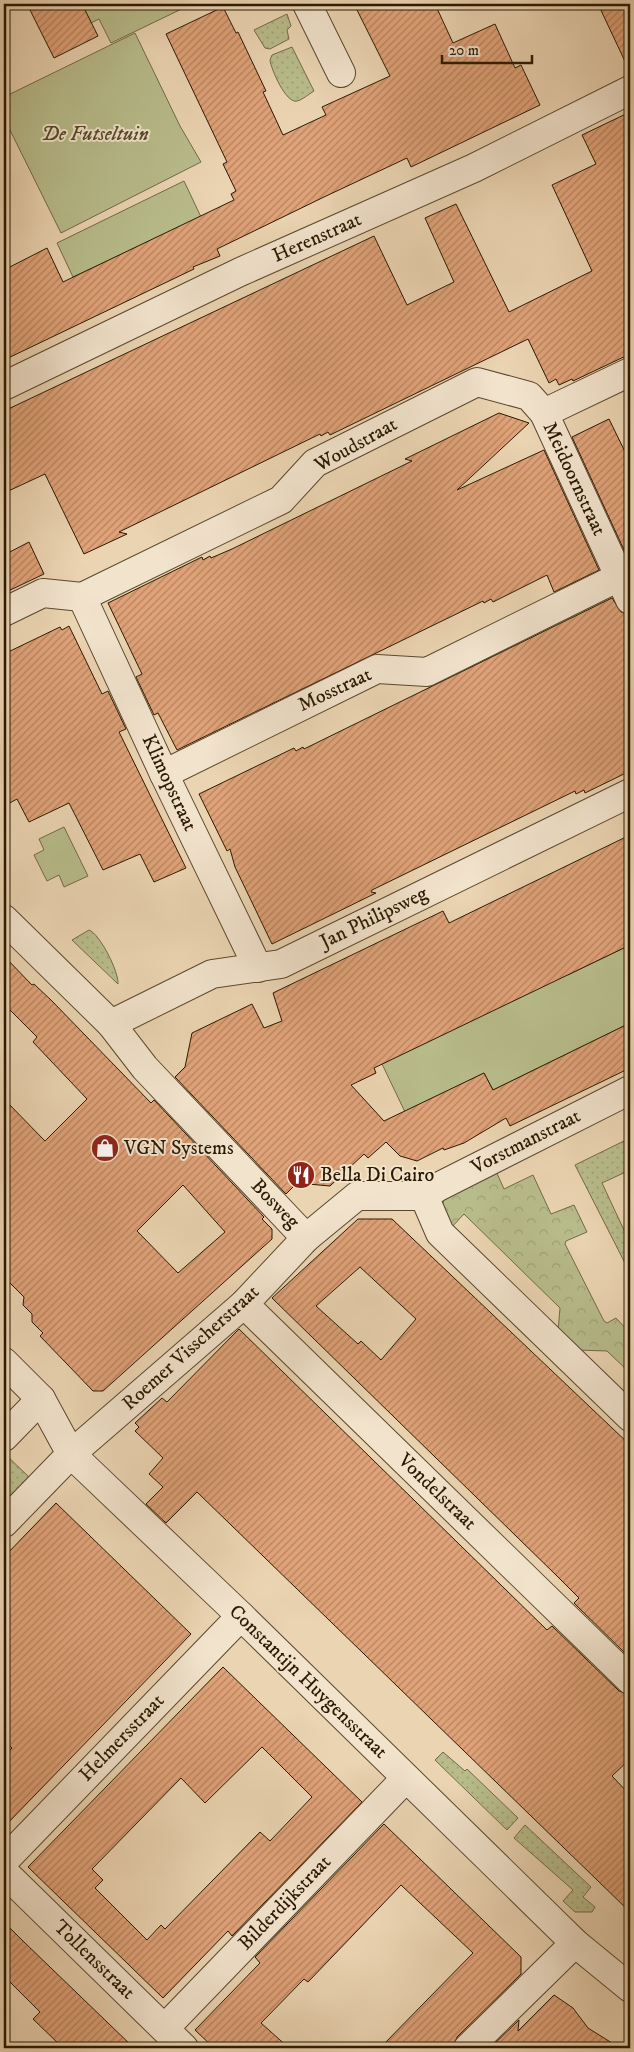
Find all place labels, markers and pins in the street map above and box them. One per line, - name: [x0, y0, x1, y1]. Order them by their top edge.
- shop icon: VGN Systems: [90, 1133, 120, 1163]
- place label: VGN Systems: [123, 1136, 234, 1161]
- restaurant icon: Bella Di Cairo: [286, 1160, 316, 1190]
- place label: Bella Di Cairo: [320, 1163, 434, 1188]

